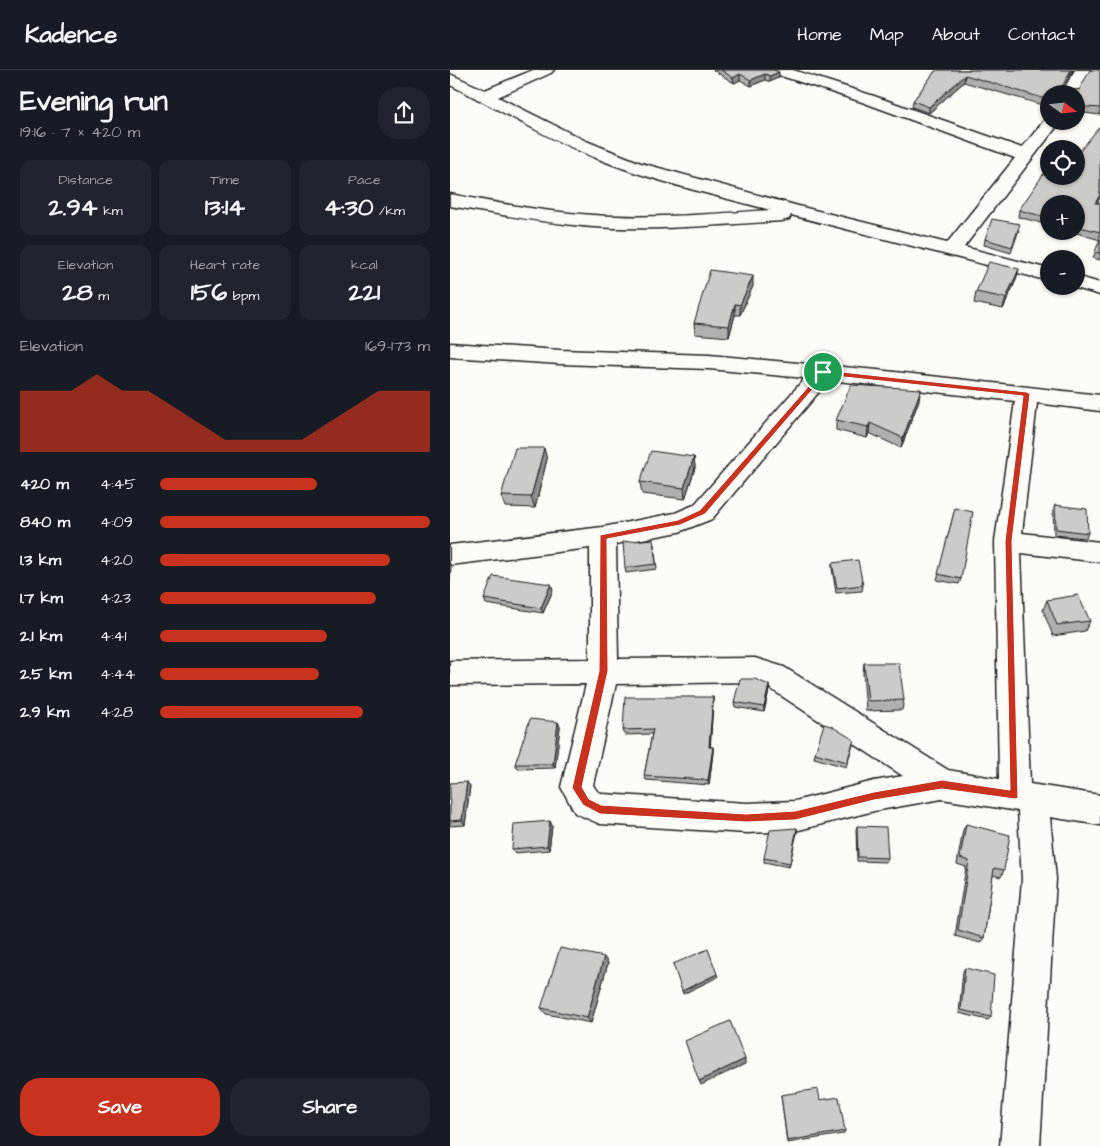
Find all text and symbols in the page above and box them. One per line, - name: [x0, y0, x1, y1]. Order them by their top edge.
- text: Kadence: [25, 18, 117, 52]
- text: Home: [797, 22, 842, 47]
- text: Map: [870, 22, 904, 47]
- text: About: [932, 22, 980, 47]
- text: Contact: [1008, 22, 1075, 47]
- text: Evening run: [20, 82, 168, 121]
- north arrow: [1040, 85, 1085, 130]
- map controls: [1040, 85, 1085, 295]
- button: share: [378, 87, 430, 139]
- text: 19:16 · 7 × 420 m: [20, 121, 140, 143]
- button: locate: [1040, 140, 1085, 185]
- text: Distance: [58, 170, 113, 190]
- text: Time: [210, 170, 240, 190]
- text: Pace: [348, 170, 381, 190]
- text: 2.94: [49, 190, 98, 225]
- text: 13:14: [205, 190, 245, 225]
- text: 4:30: [324, 190, 373, 225]
- button: +: [1040, 195, 1085, 240]
- text: km: [98, 201, 123, 221]
- text: /km: [373, 201, 405, 221]
- button: −: [1040, 250, 1085, 295]
- text: Elevation: [58, 255, 113, 275]
- text: Heart rate: [190, 255, 260, 275]
- text: kcal: [351, 255, 378, 275]
- text: 28: [62, 275, 93, 310]
- text: 156: [191, 275, 227, 310]
- text: 221: [348, 275, 380, 310]
- text: m: [93, 286, 109, 306]
- text: bpm: [227, 286, 259, 306]
- text: Elevation: [20, 335, 83, 357]
- text: 169–173 m: [365, 335, 430, 357]
- pin: [802, 351, 844, 393]
- icon: arrive: [809, 358, 837, 386]
- text: 420 m: [20, 473, 69, 495]
- text: 4:45: [100, 473, 136, 495]
- text: 840 m: [20, 511, 70, 533]
- text: 4:09: [100, 511, 133, 533]
- text: 1.3 km: [20, 549, 61, 571]
- text: 4:20: [100, 549, 133, 571]
- text: 1.7 km: [20, 587, 63, 609]
- text: 4:23: [100, 587, 131, 609]
- text: 2.1 km: [20, 625, 62, 647]
- text: 4:41: [100, 625, 127, 647]
- text: 2.5 km: [20, 663, 71, 685]
- text: 4:44: [100, 663, 135, 685]
- text: 2.9 km: [20, 701, 69, 723]
- text: 4:28: [100, 701, 133, 723]
- button: Save: [20, 1078, 220, 1136]
- button: Share: [230, 1078, 430, 1136]

